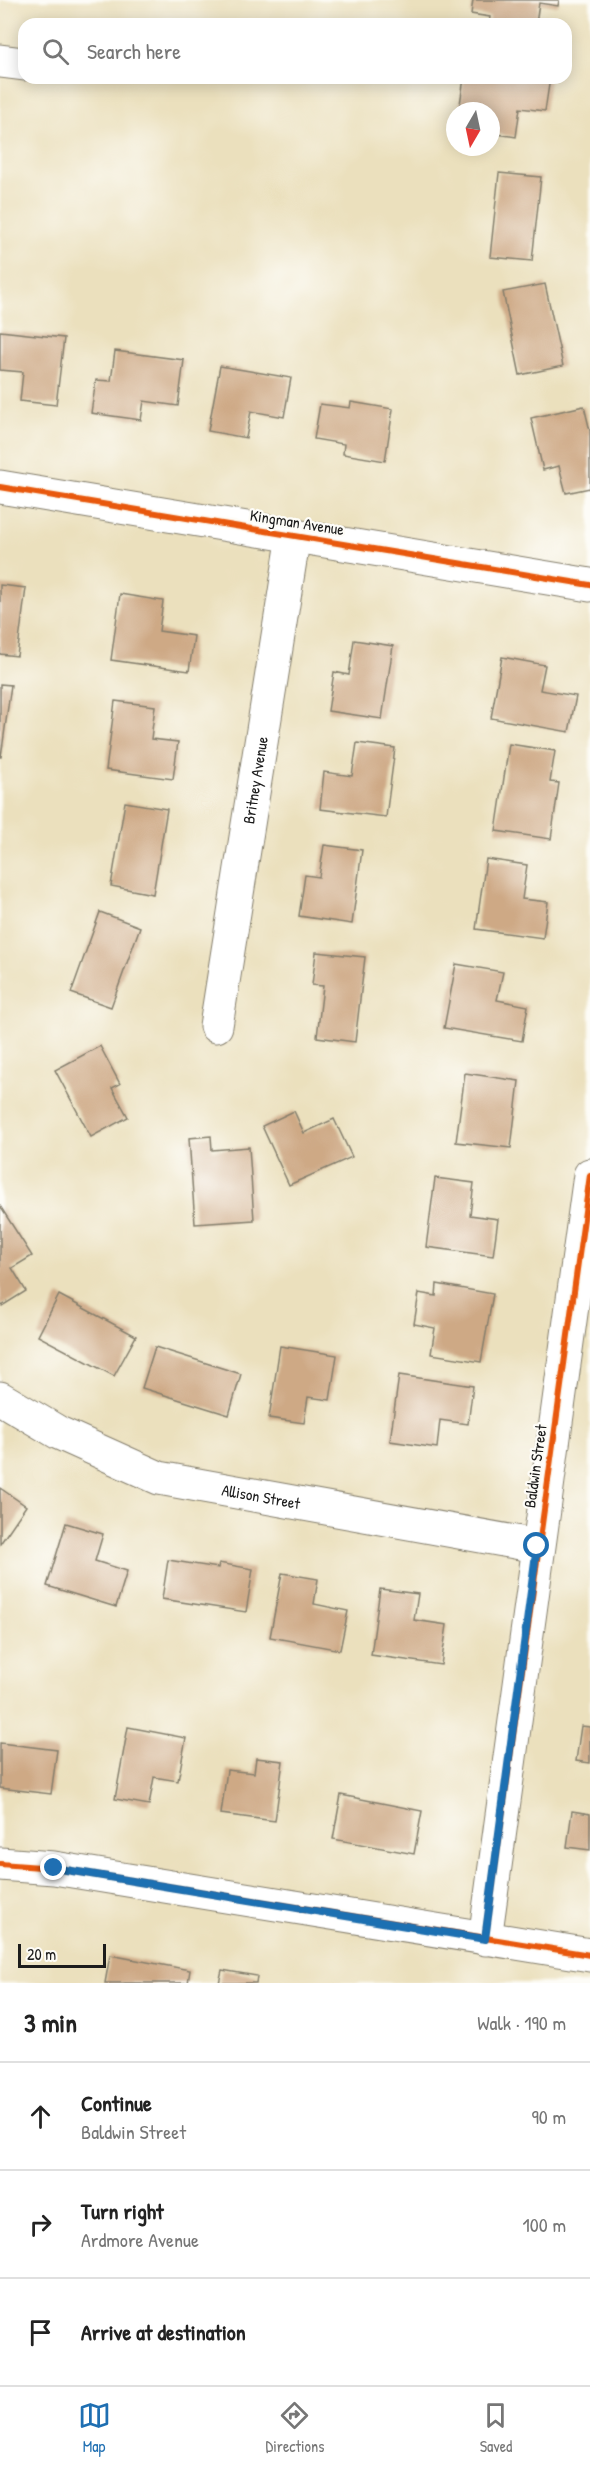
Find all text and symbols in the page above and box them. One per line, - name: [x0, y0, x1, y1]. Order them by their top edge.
- search box: [18, 18, 572, 84]
- icon: search: [39, 35, 72, 68]
- text: Search here: [87, 36, 181, 66]
- north arrow: [446, 102, 500, 156]
- street label: Kingman Avenue: [248, 504, 346, 540]
- street label: Britney Avenue: [237, 734, 273, 825]
- street label: Baldwin Street: [518, 1422, 552, 1509]
- street label: Allison Street: [220, 1479, 302, 1514]
- route start: [523, 1532, 549, 1558]
- route end: [40, 1854, 66, 1880]
- scale bar: [18, 1941, 106, 1968]
- text: 20 m: [27, 1943, 56, 1965]
- text: 3 min: [24, 2005, 77, 2040]
- text: Walk · 190 m: [477, 2009, 566, 2036]
- text: Continue: [81, 2088, 152, 2118]
- icon: ahead: [24, 2100, 57, 2133]
- text: 90 m: [532, 2103, 566, 2130]
- text: Baldwin Street: [81, 2118, 186, 2145]
- text: Turn right: [81, 2196, 164, 2226]
- icon: right: [24, 2208, 57, 2241]
- text: 100 m: [523, 2211, 566, 2238]
- text: Ardmore Avenue: [81, 2226, 199, 2253]
- icon: arrive: [24, 2316, 57, 2349]
- text: Arrive at destination: [81, 2317, 246, 2347]
- tab: Map: [78, 2399, 111, 2457]
- tab: Directions: [266, 2399, 324, 2457]
- tab: Saved: [479, 2399, 512, 2457]

